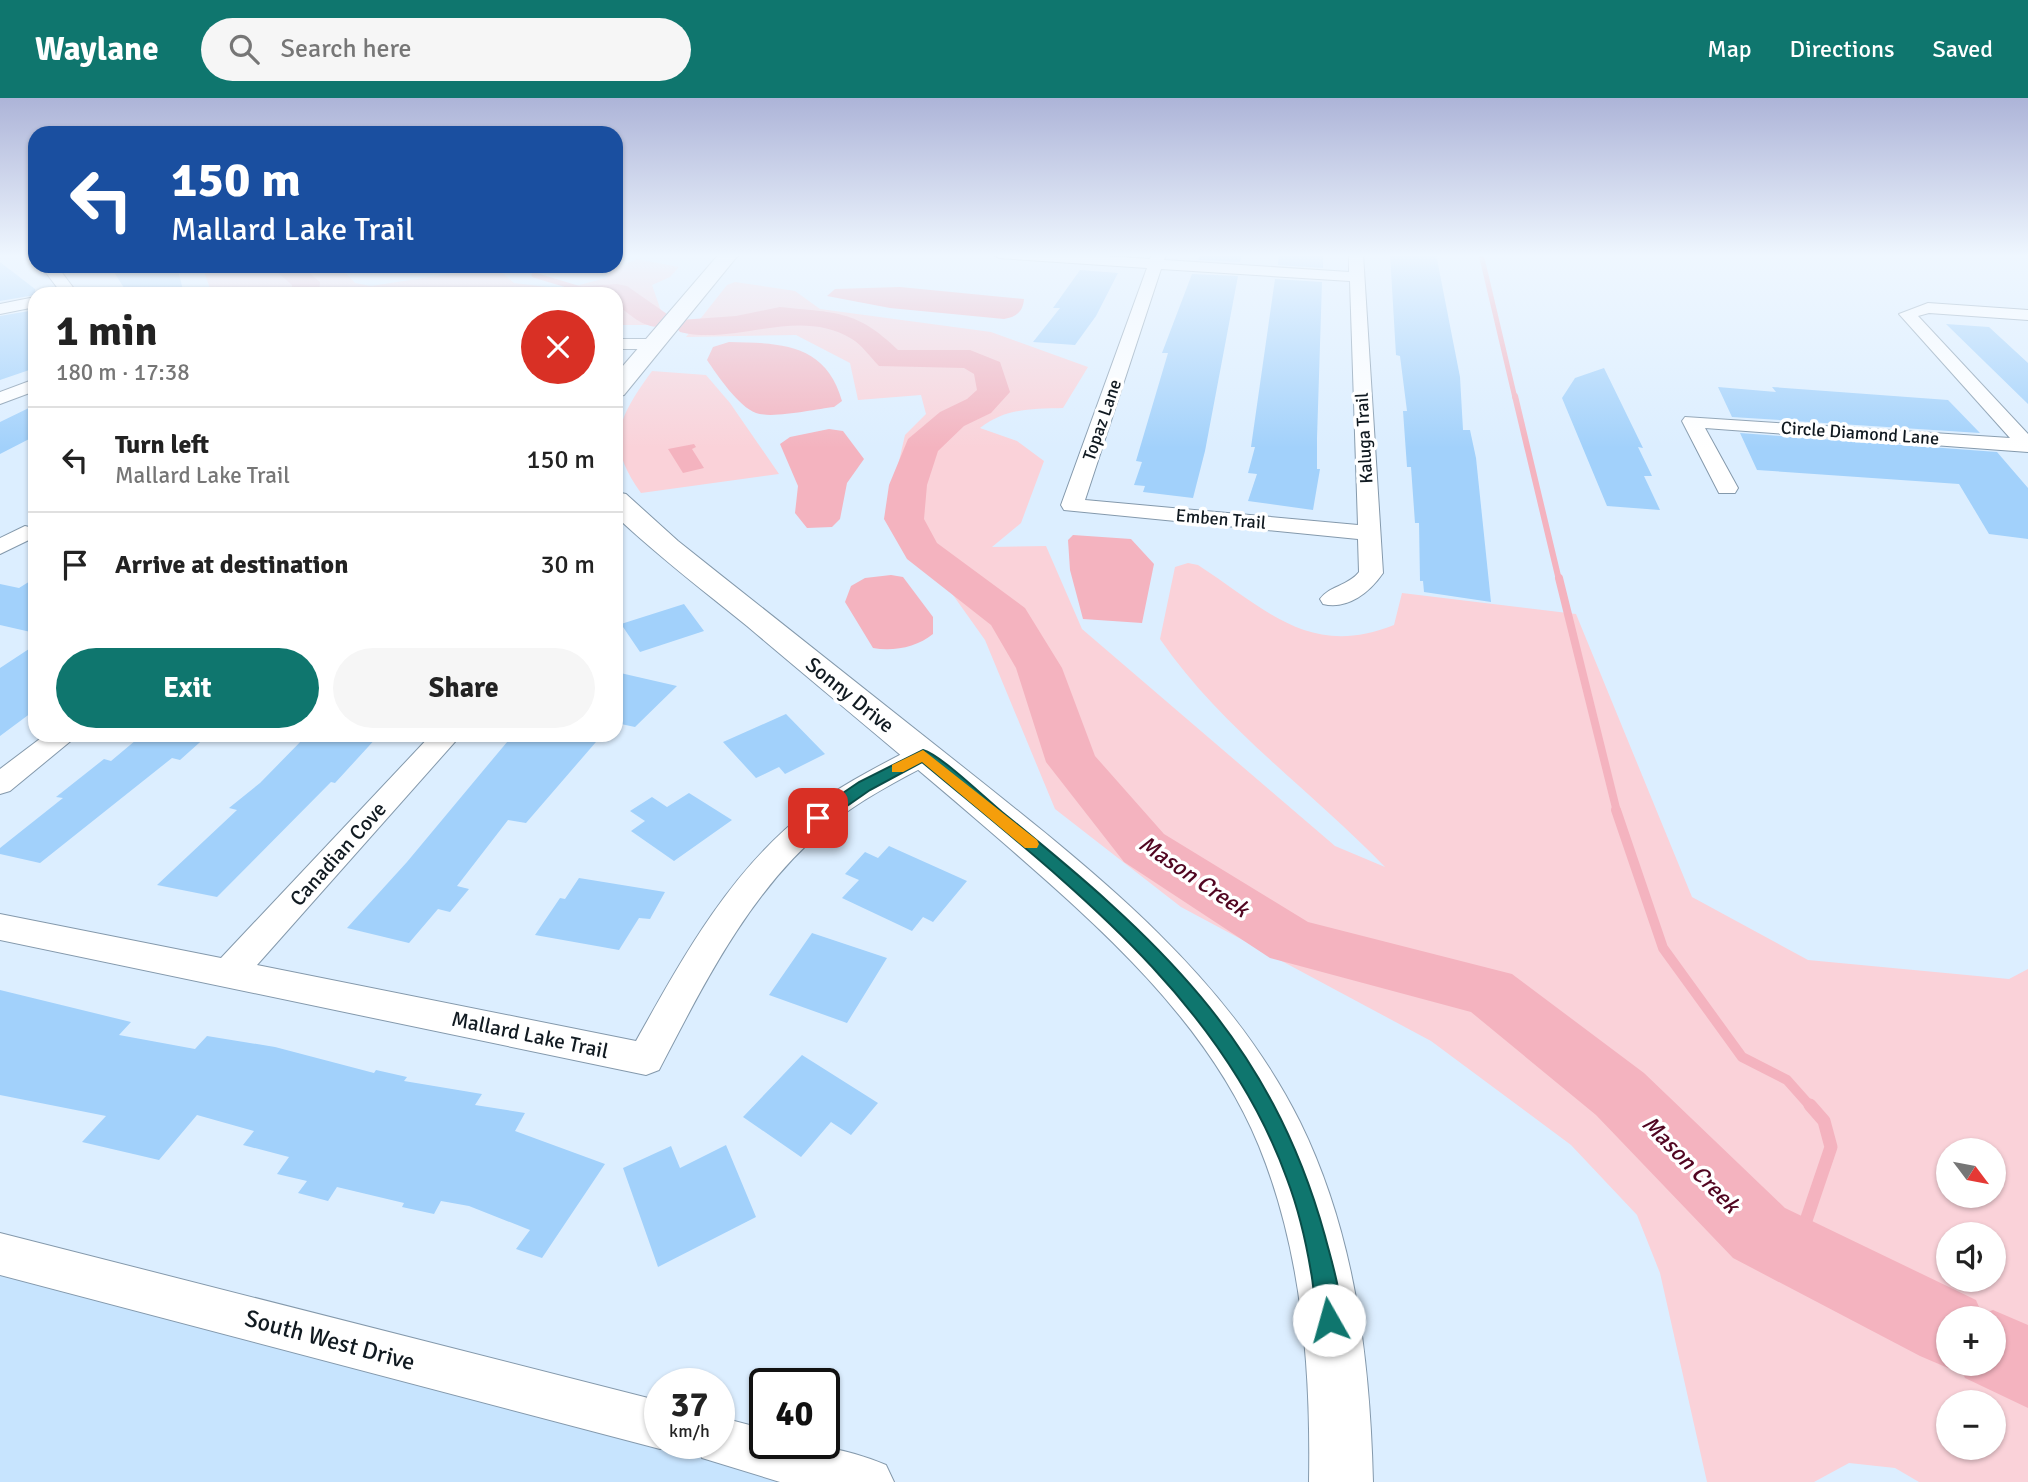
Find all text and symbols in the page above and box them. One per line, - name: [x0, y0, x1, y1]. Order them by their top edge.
- search box: [201, 18, 691, 81]
- text: Waylane: [35, 29, 159, 70]
- icon: search: [225, 30, 263, 68]
- text: Search here: [281, 33, 412, 65]
- text: Map: [1707, 34, 1752, 64]
- text: Directions: [1790, 34, 1895, 64]
- text: Saved: [1933, 34, 1993, 64]
- text: 150 m: [171, 150, 301, 210]
- icon: left: [56, 154, 147, 245]
- text: Mallard Lake Trail: [171, 210, 414, 249]
- text: 1 min: [56, 306, 157, 357]
- button: close: [521, 310, 595, 384]
- text: 180 m · 17:38: [56, 358, 190, 387]
- street label: Topaz Lane: [1078, 376, 1126, 464]
- street label: Kaluga Trail: [1351, 392, 1377, 484]
- street label: Circle Diamond Lane: [1780, 417, 1940, 449]
- text: Turn left: [115, 429, 209, 461]
- icon: left: [56, 441, 94, 479]
- text: 150 m: [526, 444, 595, 476]
- text: Mallard Lake Trail: [115, 461, 290, 490]
- street label: Emben Trail: [1175, 504, 1267, 534]
- icon: arrive: [56, 546, 94, 584]
- text: Arrive at destination: [115, 549, 348, 581]
- text: 30 m: [540, 549, 595, 581]
- button: Exit: [56, 648, 319, 728]
- button: Share: [333, 648, 595, 728]
- street label: Sonny Drive: [800, 651, 900, 739]
- pin: [788, 788, 848, 848]
- street label: Canadian Cove: [284, 796, 392, 912]
- icon: arrive: [799, 799, 837, 837]
- water label: Mason Creek: [1133, 829, 1256, 925]
- street label: Mallard Lake Trail: [449, 1006, 611, 1064]
- water label: Mason Creek: [1636, 1109, 1747, 1221]
- north arrow: [1936, 1138, 2006, 1208]
- map controls: [1936, 1138, 2006, 1460]
- button: sound: [1936, 1222, 2006, 1292]
- position arrow: [1292, 1283, 1366, 1357]
- street label: South West Drive: [242, 1303, 418, 1377]
- button: +: [1936, 1306, 2006, 1376]
- speed limit sign: 40: [749, 1368, 840, 1459]
- text: 37: [671, 1383, 708, 1426]
- button: −: [1936, 1390, 2006, 1460]
- text: km/h: [669, 1420, 710, 1442]

